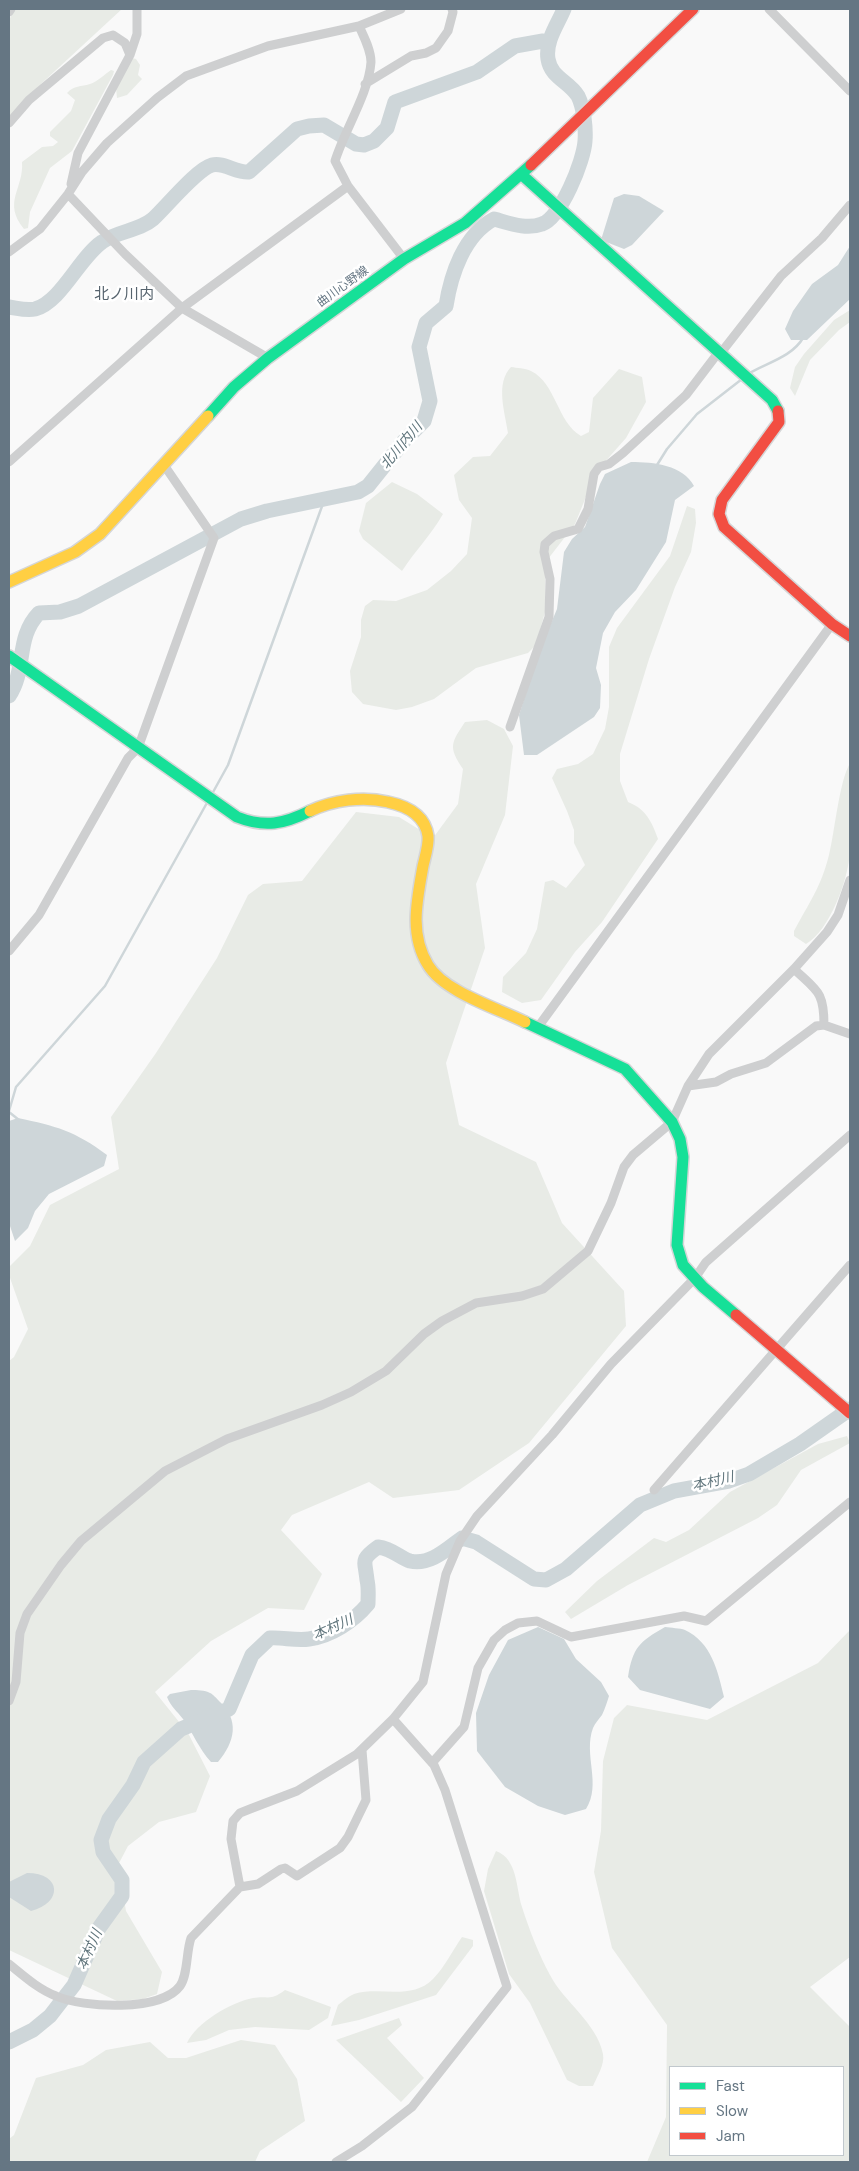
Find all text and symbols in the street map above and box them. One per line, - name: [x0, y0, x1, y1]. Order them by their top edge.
- street label: 曲川心野線: [314, 264, 372, 310]
- district label: 北ノ川内: [94, 286, 154, 304]
- water label: 北川内川: [378, 419, 426, 473]
- water label: 本村川: [691, 1469, 735, 1495]
- water label: 本村川: [310, 1612, 356, 1644]
- water label: 本村川: [74, 1927, 106, 1973]
- legend: [669, 2066, 844, 2156]
- text: Fast: [716, 2076, 745, 2096]
- text: Slow: [716, 2101, 748, 2121]
- text: Jam: [716, 2126, 745, 2146]

